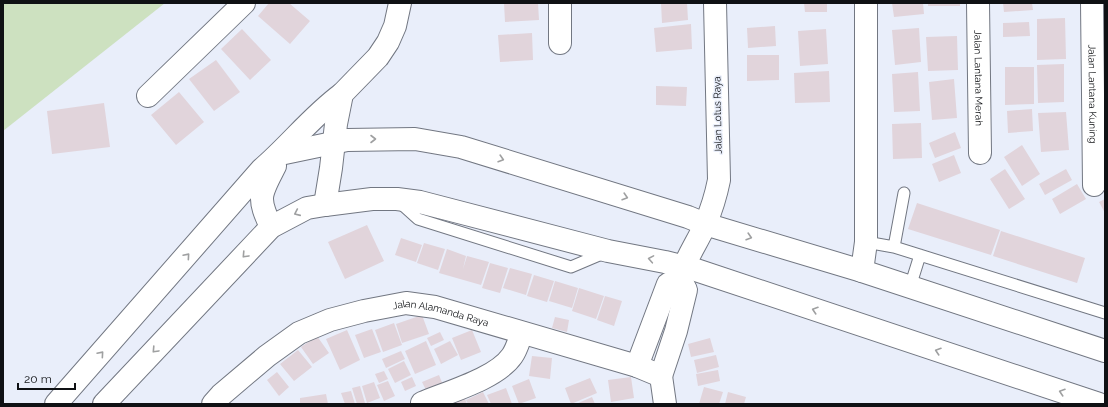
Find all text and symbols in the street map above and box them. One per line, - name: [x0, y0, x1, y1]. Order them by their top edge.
- street label: Jalan Lantana Merah: [972, 30, 985, 126]
- street label: Jalan Lantana Kuning: [1086, 45, 1099, 143]
- street label: Jalan Lotus Raya: [711, 76, 724, 154]
- one-way arrow: [370, 135, 376, 143]
- one-way arrow: [497, 154, 504, 163]
- one-way arrow: [622, 193, 629, 201]
- one-way arrow: [294, 208, 301, 216]
- one-way arrow: [745, 232, 752, 241]
- one-way arrow: [242, 250, 249, 258]
- one-way arrow: [182, 253, 189, 261]
- one-way arrow: [648, 255, 654, 264]
- street label: Jalan Alamanda Raya: [392, 298, 490, 328]
- one-way arrow: [812, 306, 819, 315]
- one-way arrow: [153, 345, 160, 353]
- one-way arrow: [935, 347, 942, 356]
- one-way arrow: [96, 351, 103, 358]
- scale bar: [18, 365, 75, 391]
- text: 20 m: [24, 372, 52, 386]
- one-way arrow: [1059, 388, 1066, 397]

